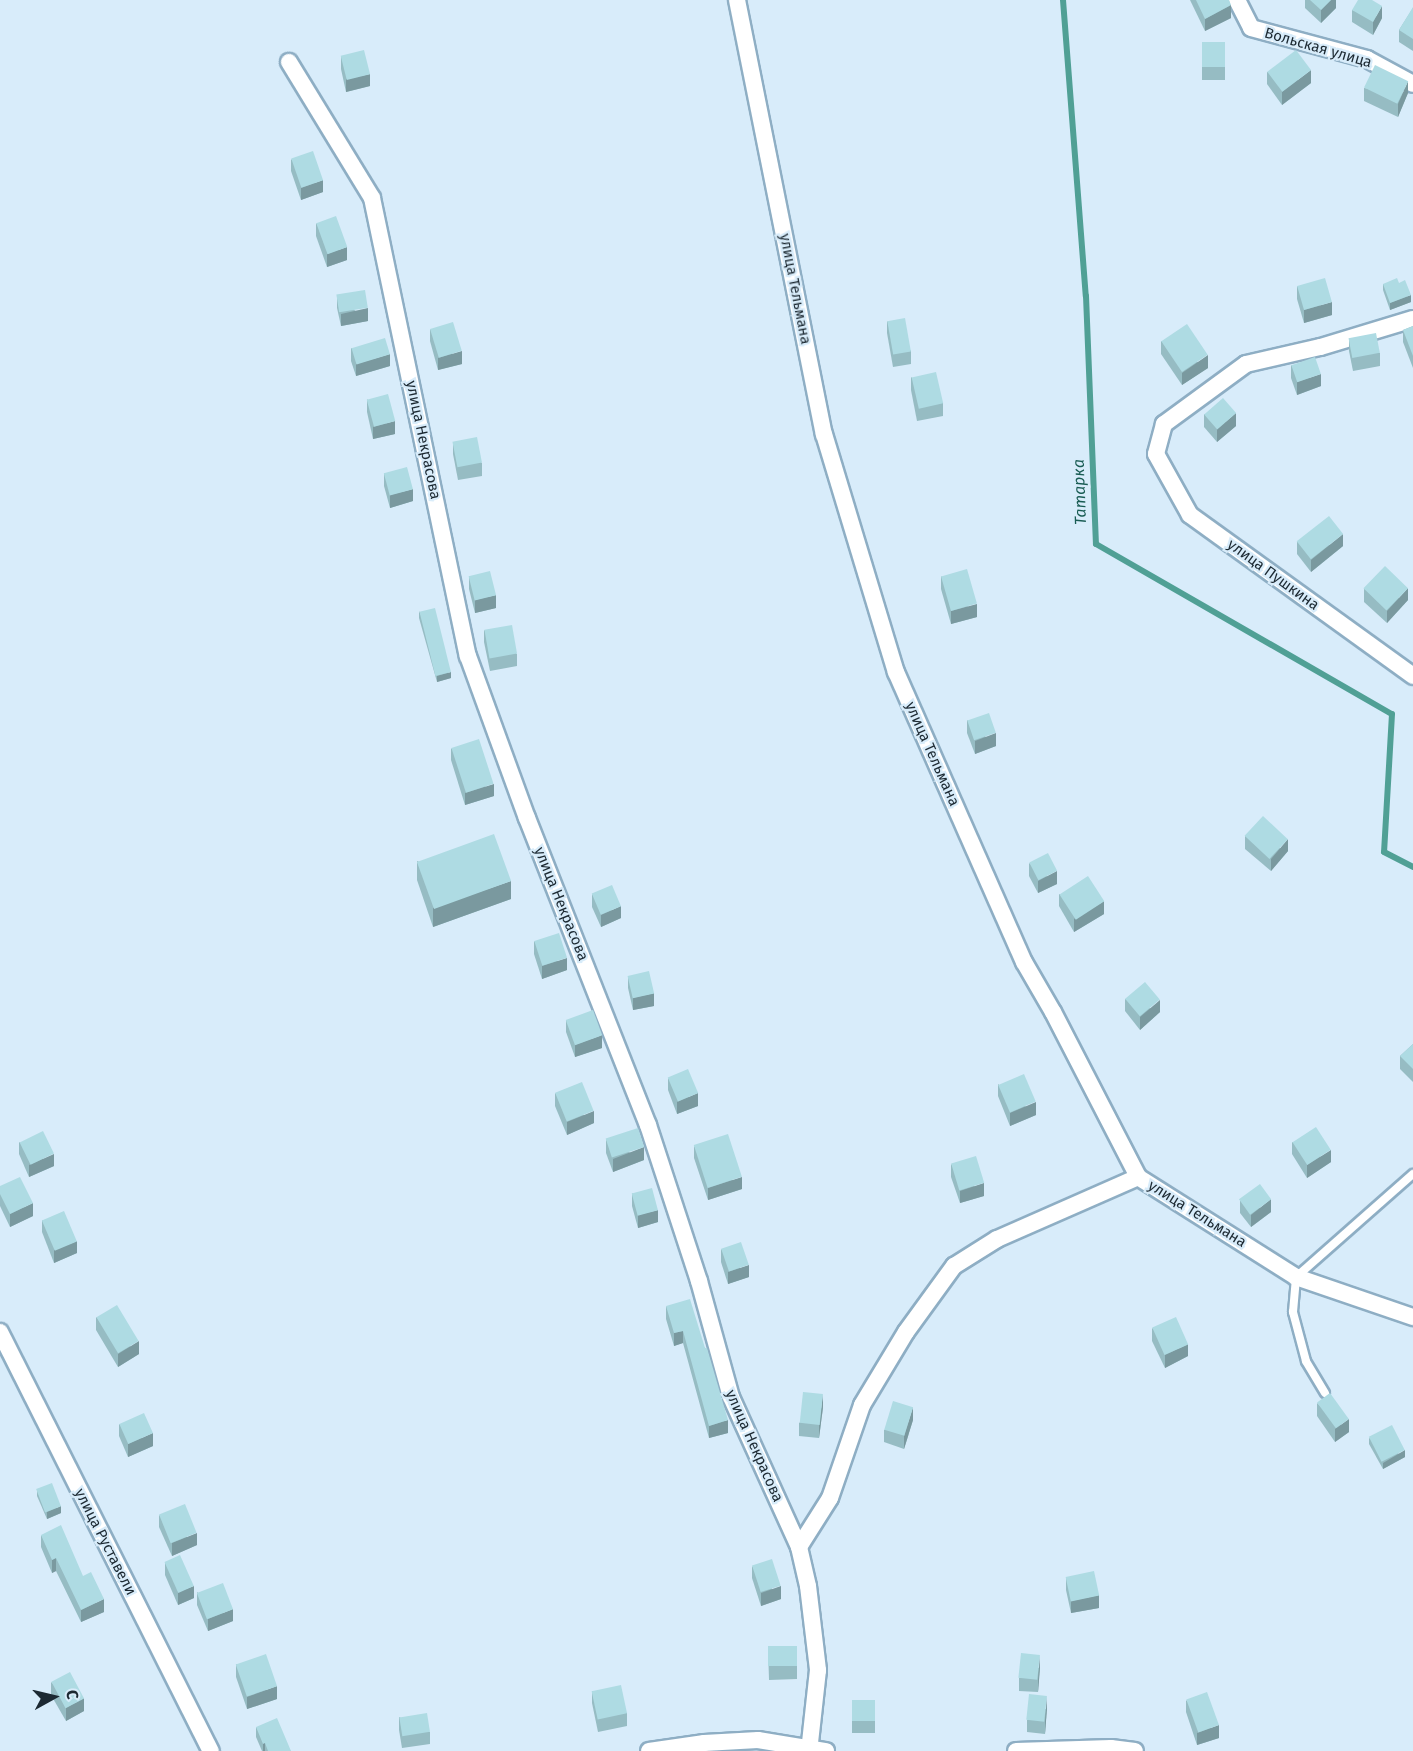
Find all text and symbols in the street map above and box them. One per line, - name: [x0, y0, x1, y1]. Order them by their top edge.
- street label: Вольская улица: [1262, 24, 1374, 72]
- street label: улица Тельмана: [775, 232, 815, 346]
- street label: улица Некрасова: [402, 379, 444, 501]
- water label: Татарка: [1069, 459, 1091, 525]
- street label: улица Пушкина: [1224, 536, 1322, 614]
- street label: улица Тельмана: [901, 699, 963, 809]
- street label: улица Некрасова: [530, 845, 592, 963]
- street label: улица Тельмана: [1145, 1177, 1249, 1251]
- street label: улица Некрасова: [721, 1387, 787, 1505]
- street label: улица Руставели: [70, 1486, 140, 1598]
- north arrow: [24, 1667, 84, 1727]
- text: С: [62, 1689, 82, 1700]

